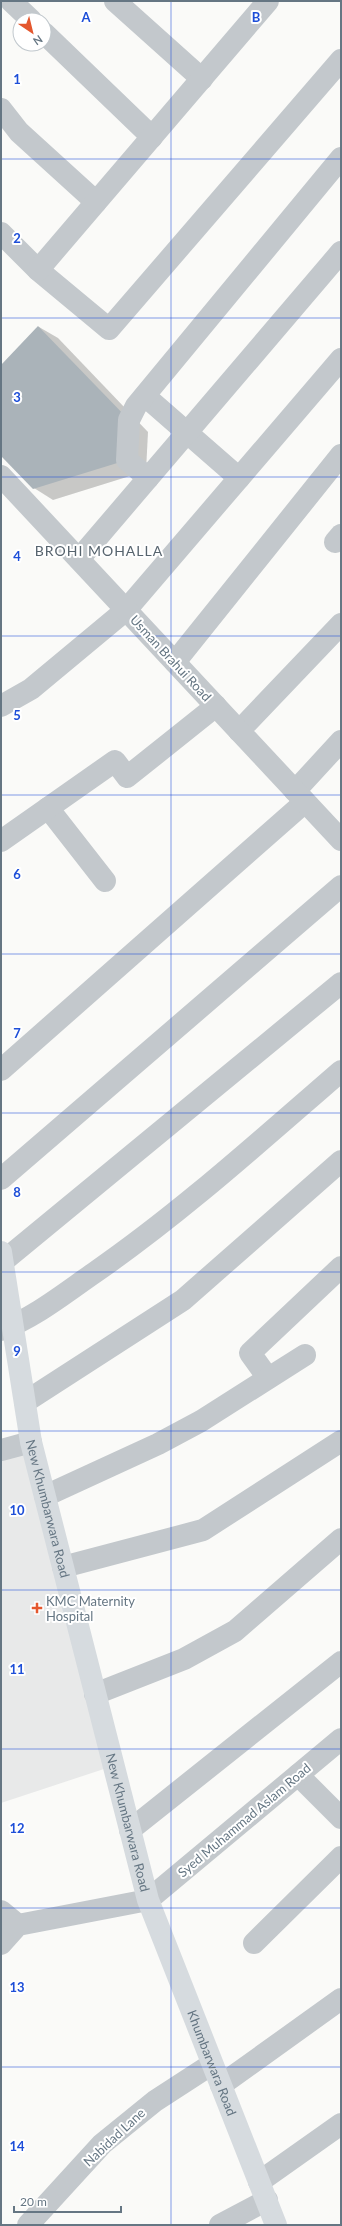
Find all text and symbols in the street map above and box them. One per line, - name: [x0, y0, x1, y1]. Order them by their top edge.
- text: A: [80, 9, 91, 25]
- text: B: [252, 9, 261, 25]
- north arrow: [12, 12, 52, 52]
- text: N: [31, 33, 45, 48]
- text: 1: [13, 71, 21, 87]
- text: 2: [13, 230, 21, 246]
- text: 3: [13, 389, 21, 405]
- district label: BROHI MOHALLA: [35, 542, 163, 559]
- text: 4: [13, 548, 21, 564]
- street label: Usman Brahui Road: [127, 612, 215, 704]
- text: 5: [13, 707, 21, 723]
- text: 6: [13, 866, 21, 882]
- text: 7: [13, 1025, 21, 1041]
- text: 8: [13, 1184, 21, 1200]
- text: 9: [13, 1343, 21, 1359]
- street label: New Khumbarwara Road: [23, 1438, 73, 1579]
- text: 10: [9, 1502, 25, 1518]
- place label: KMC Maternity Hospital: [46, 1593, 135, 1624]
- marker: KMC Maternity Hospital: [31, 1602, 43, 1614]
- text: 11: [9, 1661, 25, 1677]
- street label: New Khumbarwara Road: [103, 1752, 154, 1893]
- street label: Syed Muhammad Aslam Road: [174, 1760, 314, 1880]
- text: 12: [9, 1820, 25, 1836]
- text: 13: [9, 1979, 25, 1995]
- street label: Khumbarwara Road: [184, 2008, 240, 2118]
- street label: Nabidad Lane: [80, 2104, 148, 2170]
- text: 14: [9, 2138, 25, 2154]
- scale bar: [14, 2188, 121, 2214]
- text: 20 m: [20, 2194, 47, 2209]

